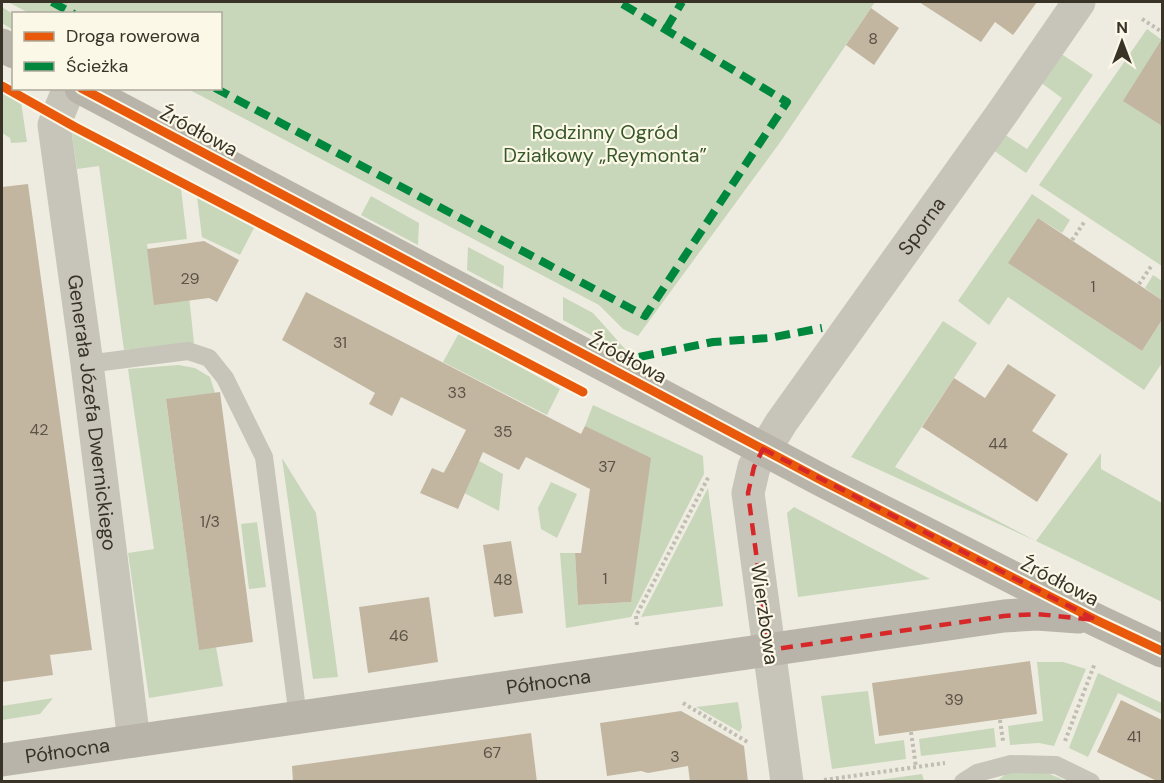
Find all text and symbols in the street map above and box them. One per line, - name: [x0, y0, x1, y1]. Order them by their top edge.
- legend: [12, 12, 222, 90]
- north arrow: [1092, 12, 1152, 72]
- text: N: [1116, 17, 1128, 38]
- text: Droga rowerowa: [66, 24, 200, 48]
- house number: 8: [868, 28, 878, 49]
- text: Ścieżka: [66, 54, 128, 78]
- street label: Źródłowa: [156, 100, 242, 162]
- park label: Rodzinny Ogród Działkowy „Reymonta”: [503, 119, 707, 168]
- street label: Sporna: [892, 192, 951, 260]
- house number: 29: [180, 268, 200, 289]
- street label: Generała Józefa Dwernickiego: [62, 273, 123, 552]
- house number: 1: [1091, 276, 1096, 297]
- street label: Źródłowa: [585, 327, 671, 389]
- house number: 31: [333, 332, 347, 353]
- house number: 33: [448, 382, 466, 403]
- house number: 42: [30, 419, 48, 440]
- house number: 35: [493, 421, 513, 442]
- house number: 44: [988, 433, 1008, 454]
- house number: 37: [598, 456, 616, 477]
- house number: 1/3: [200, 511, 220, 532]
- street label: Źródłowa: [1016, 550, 1104, 612]
- street label: Wierzbowa: [745, 562, 785, 666]
- house number: 1: [603, 568, 608, 589]
- house number: 48: [493, 569, 513, 590]
- house number: 46: [389, 625, 409, 646]
- street label: Północna: [504, 663, 592, 700]
- house number: 39: [944, 689, 964, 710]
- house number: 41: [1127, 726, 1141, 747]
- street label: Północna: [23, 732, 111, 770]
- house number: 67: [483, 742, 501, 763]
- house number: 3: [670, 746, 680, 767]

